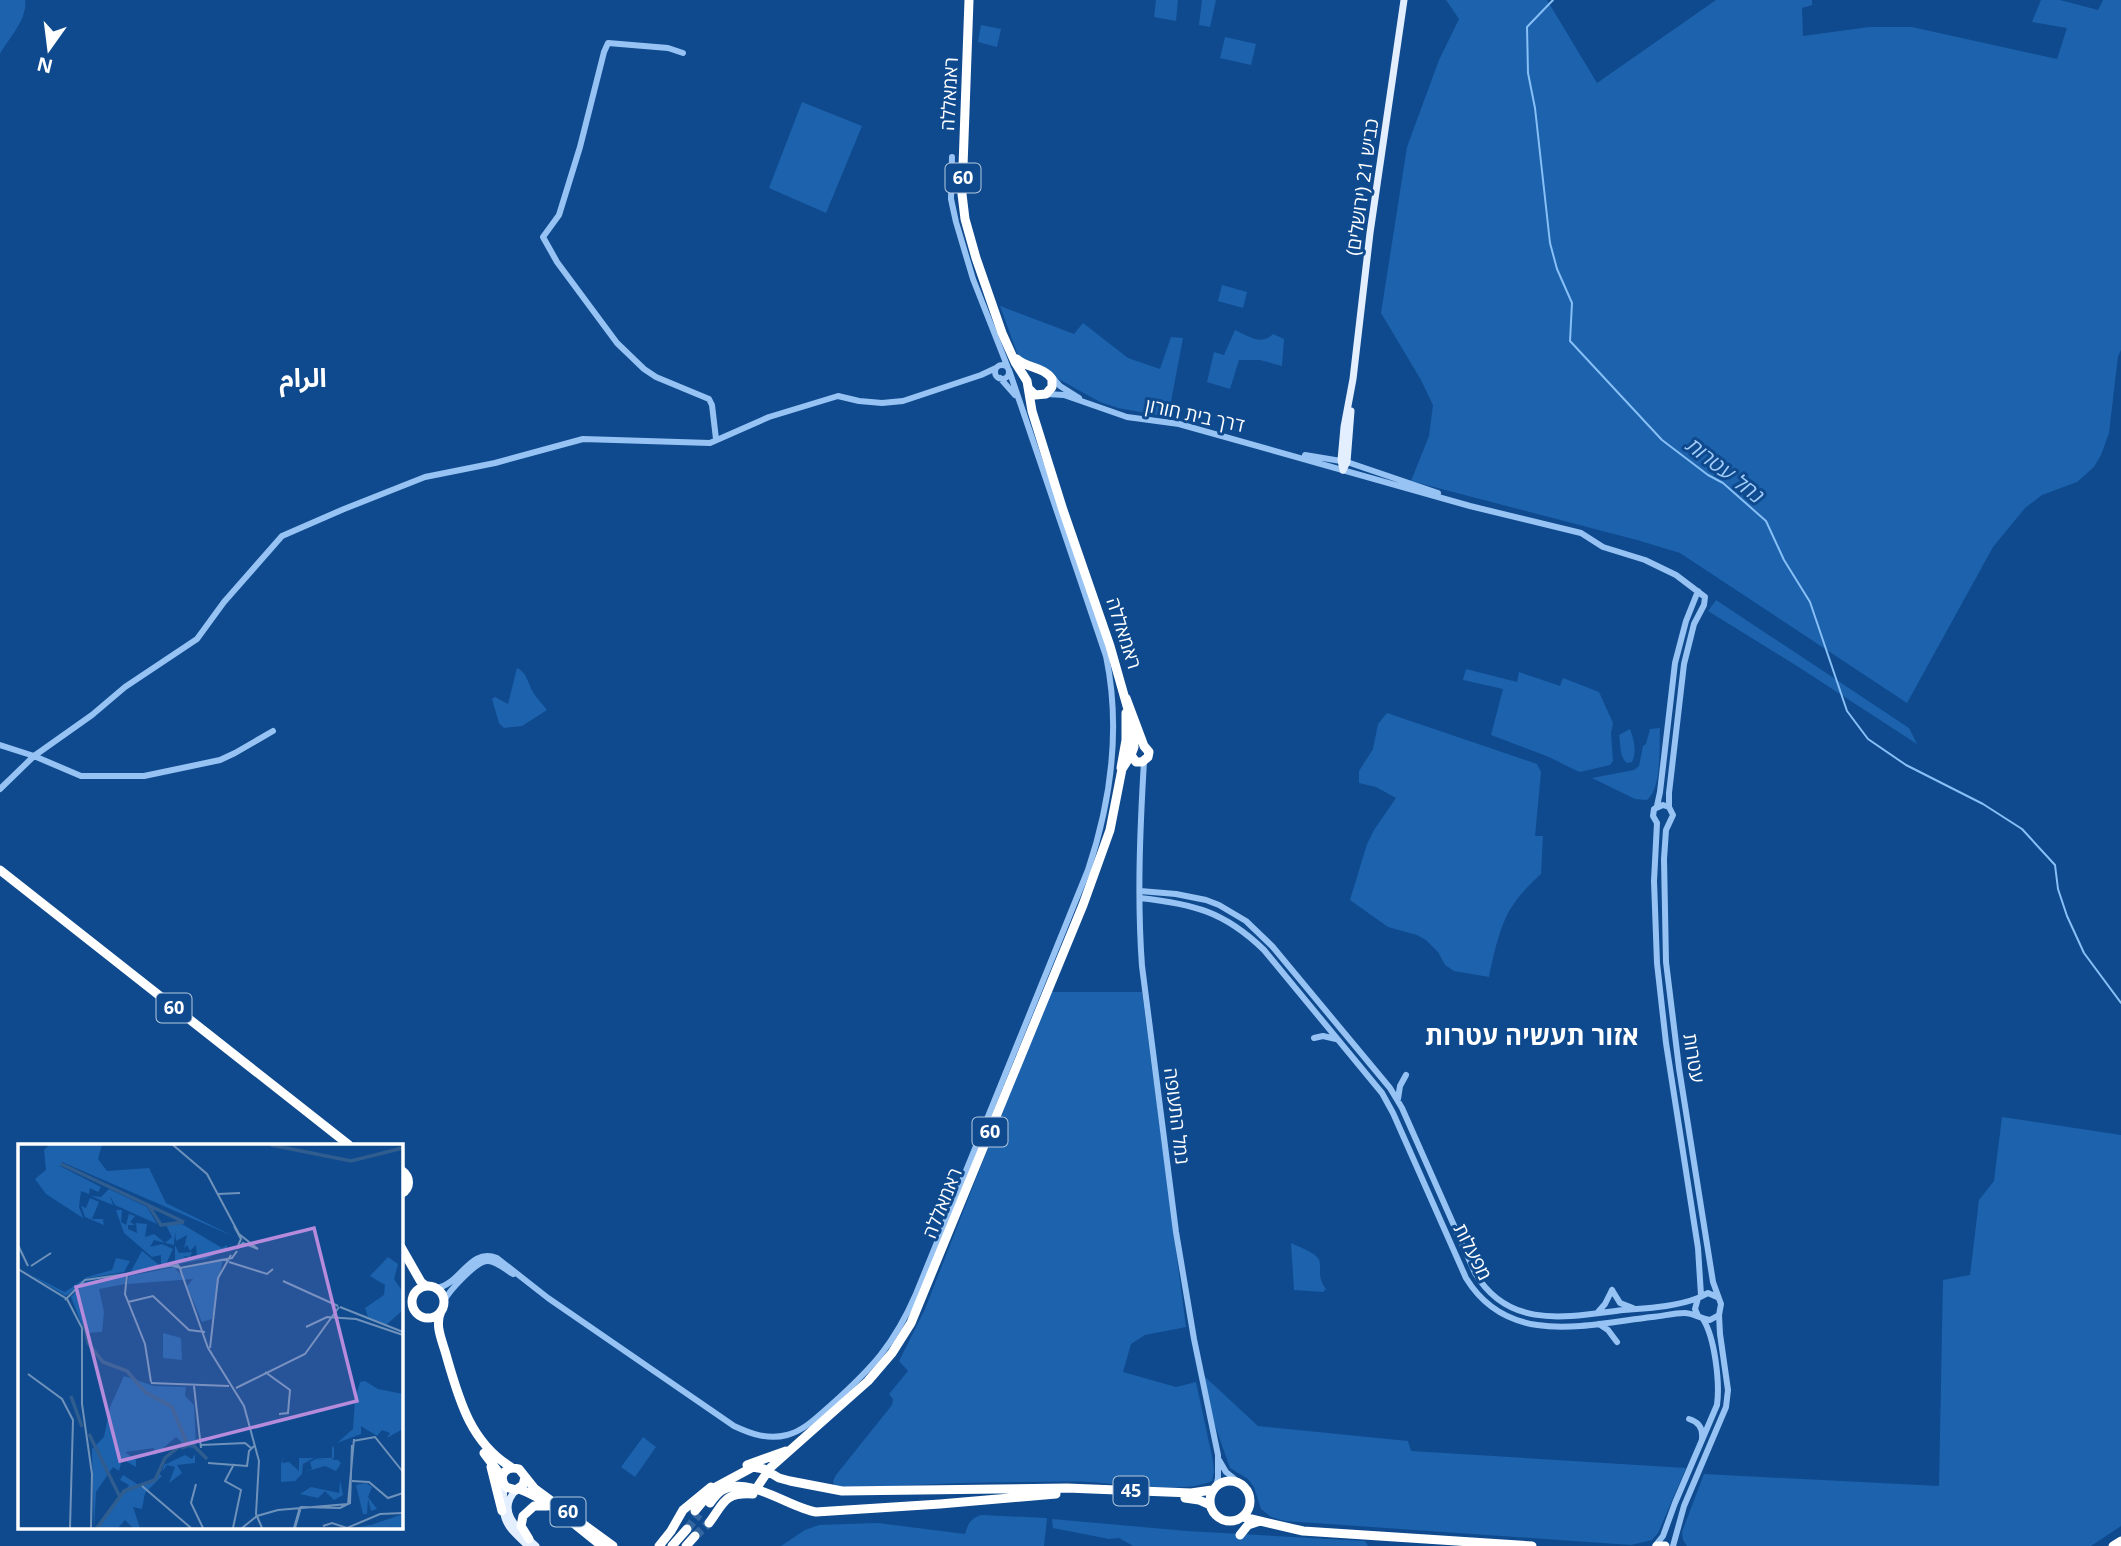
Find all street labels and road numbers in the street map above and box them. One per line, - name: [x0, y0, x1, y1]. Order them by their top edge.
- street label: ראמאללה: [934, 56, 964, 132]
- street label: כביש 21 (ירושלים): [1340, 117, 1384, 257]
- road number: 60: [946, 163, 981, 192]
- street label: דרך בית חורון: [1143, 392, 1247, 438]
- street label: ראמאללה: [1100, 594, 1148, 672]
- road number: 60: [156, 993, 192, 1023]
- street label: עטרות: [1677, 1032, 1711, 1084]
- street label: נמל התעופה: [1158, 1066, 1196, 1166]
- road number: 60: [972, 1118, 1007, 1147]
- street label: ראמאללה: [916, 1164, 968, 1242]
- street label: מפעלות: [1448, 1219, 1498, 1285]
- road number: 45: [1114, 1476, 1148, 1506]
- road number: 60: [550, 1498, 586, 1526]

